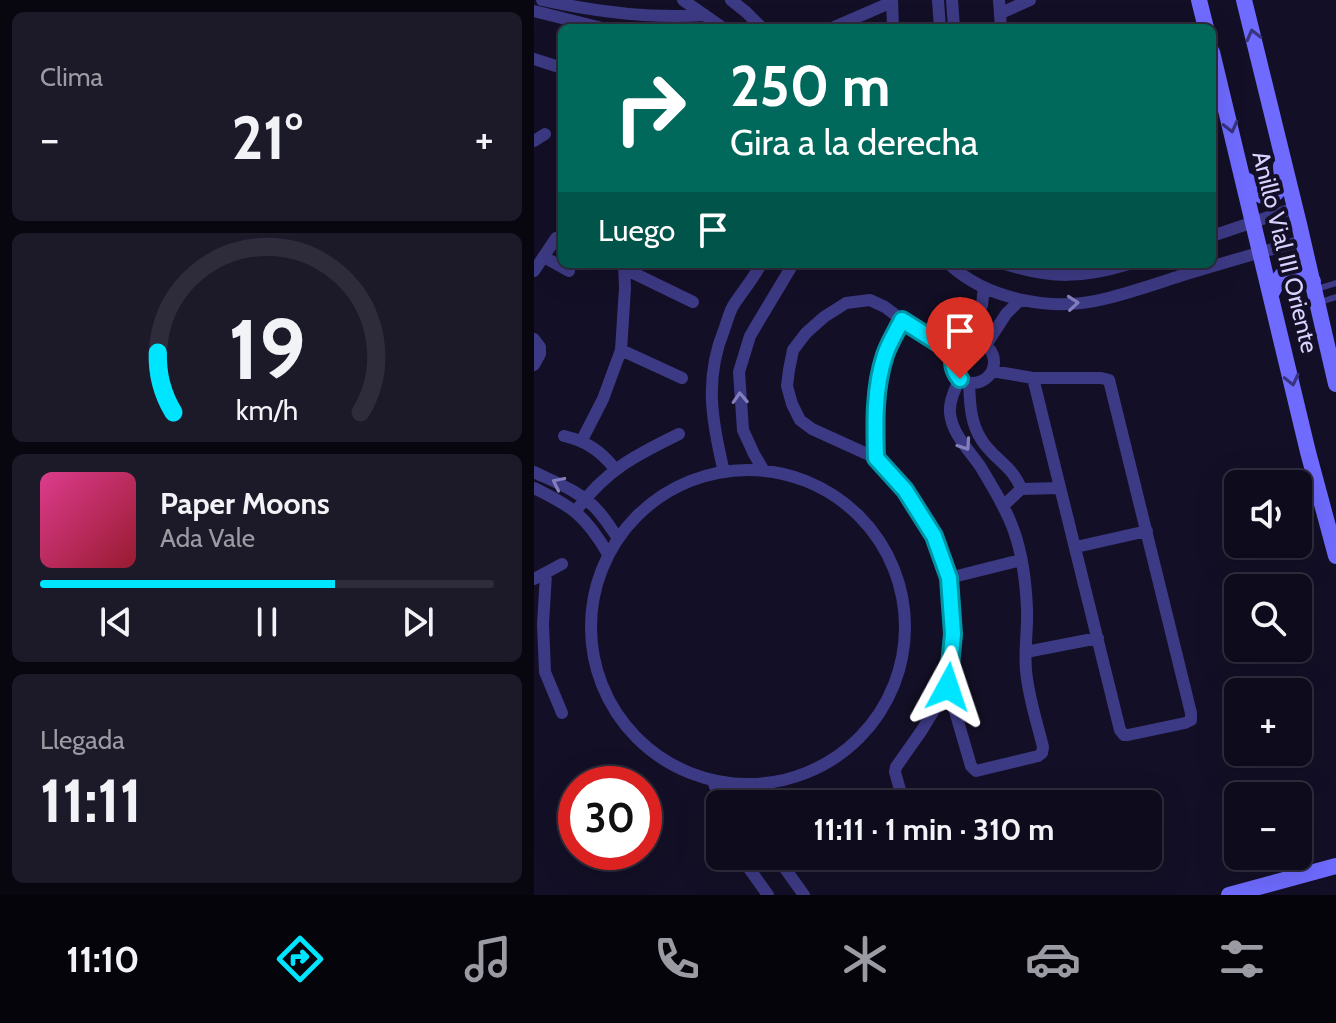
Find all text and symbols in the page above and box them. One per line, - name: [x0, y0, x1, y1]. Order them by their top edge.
- one-way arrow: [1245, 29, 1262, 43]
- text: 250 m: [730, 52, 891, 120]
- icon: right: [598, 56, 702, 160]
- text: Clima: [40, 61, 103, 93]
- text: 21°: [231, 101, 303, 174]
- text: −: [40, 112, 59, 165]
- text: +: [475, 112, 494, 165]
- text: Gira a la derecha: [730, 120, 978, 164]
- one-way arrow: [1221, 120, 1238, 134]
- street label: Anillo Vial III Oriente: [1246, 148, 1325, 356]
- icon: arrive: [691, 208, 735, 252]
- text: Luego: [598, 212, 675, 249]
- one-way arrow: [1067, 294, 1080, 311]
- pin: [926, 297, 994, 379]
- text: 19: [228, 299, 306, 400]
- icon: arrive: [938, 309, 982, 353]
- one-way arrow: [1282, 373, 1299, 386]
- one-way arrow: [732, 391, 749, 404]
- text: km/h: [236, 392, 298, 427]
- one-way arrow: [955, 436, 970, 451]
- map controls: [1224, 470, 1312, 870]
- button: sound: [1224, 470, 1312, 558]
- one-way arrow: [552, 477, 566, 493]
- text: Paper Moons: [160, 485, 330, 522]
- text: Ada Vale: [160, 522, 255, 554]
- button: search: [1224, 574, 1312, 662]
- icon: previous: [94, 600, 138, 644]
- icon: pause: [245, 600, 289, 644]
- icon: next: [396, 600, 440, 644]
- position arrow: [906, 645, 990, 729]
- button: +: [1224, 678, 1312, 766]
- text: Llegada: [40, 724, 125, 756]
- text: 11:11: [40, 764, 142, 837]
- speed limit sign: 30: [558, 766, 662, 870]
- button: −: [1224, 782, 1312, 870]
- text: 11:11 · 1 min · 310 m: [814, 811, 1054, 848]
- icon: directions: [272, 931, 328, 987]
- icon: music: [460, 931, 516, 987]
- icon: phone: [649, 931, 705, 987]
- icon: climate: [837, 931, 893, 987]
- icon: car: [1025, 931, 1081, 987]
- icon: filters: [1214, 931, 1270, 987]
- text: 11:10: [66, 937, 139, 981]

